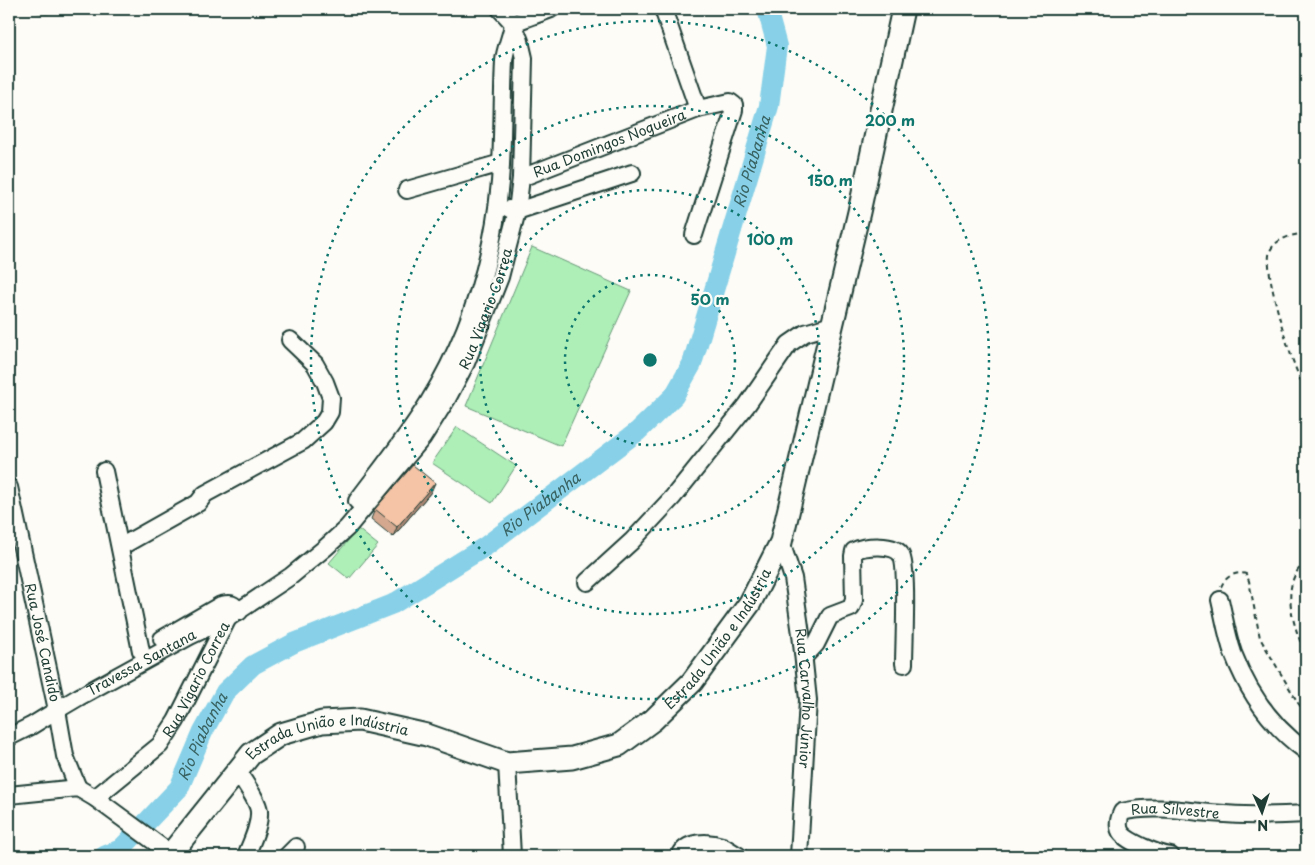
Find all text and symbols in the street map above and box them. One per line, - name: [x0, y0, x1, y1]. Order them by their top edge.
- street label: Rua Domingos Nogueira: [530, 104, 689, 182]
- text: 200 m: [865, 108, 915, 131]
- water label: Rio Piabanha: [726, 112, 776, 210]
- text: 150 m: [807, 168, 853, 191]
- text: 100 m: [747, 227, 793, 250]
- street label: Rua Vigario Correa: [453, 246, 517, 373]
- text: 50 m: [691, 287, 729, 310]
- centre of rings: [641, 351, 659, 369]
- water label: Rio Piabanha: [495, 465, 585, 541]
- street label: Estrada União e Indústria: [659, 564, 776, 714]
- street label: Rua José Candido: [20, 581, 66, 704]
- street label: Rua Vigario Correa: [157, 617, 235, 741]
- street label: Travessa Santana: [83, 624, 200, 701]
- street label: Rua Carvalho Júnior: [790, 627, 819, 770]
- water label: Rio Piabanha: [171, 687, 233, 784]
- street label: Estrada União e Indústria: [240, 709, 411, 764]
- north arrow: [1238, 788, 1288, 838]
- street label: Rua Silvestre: [1129, 797, 1220, 824]
- text: N: [1257, 815, 1269, 836]

